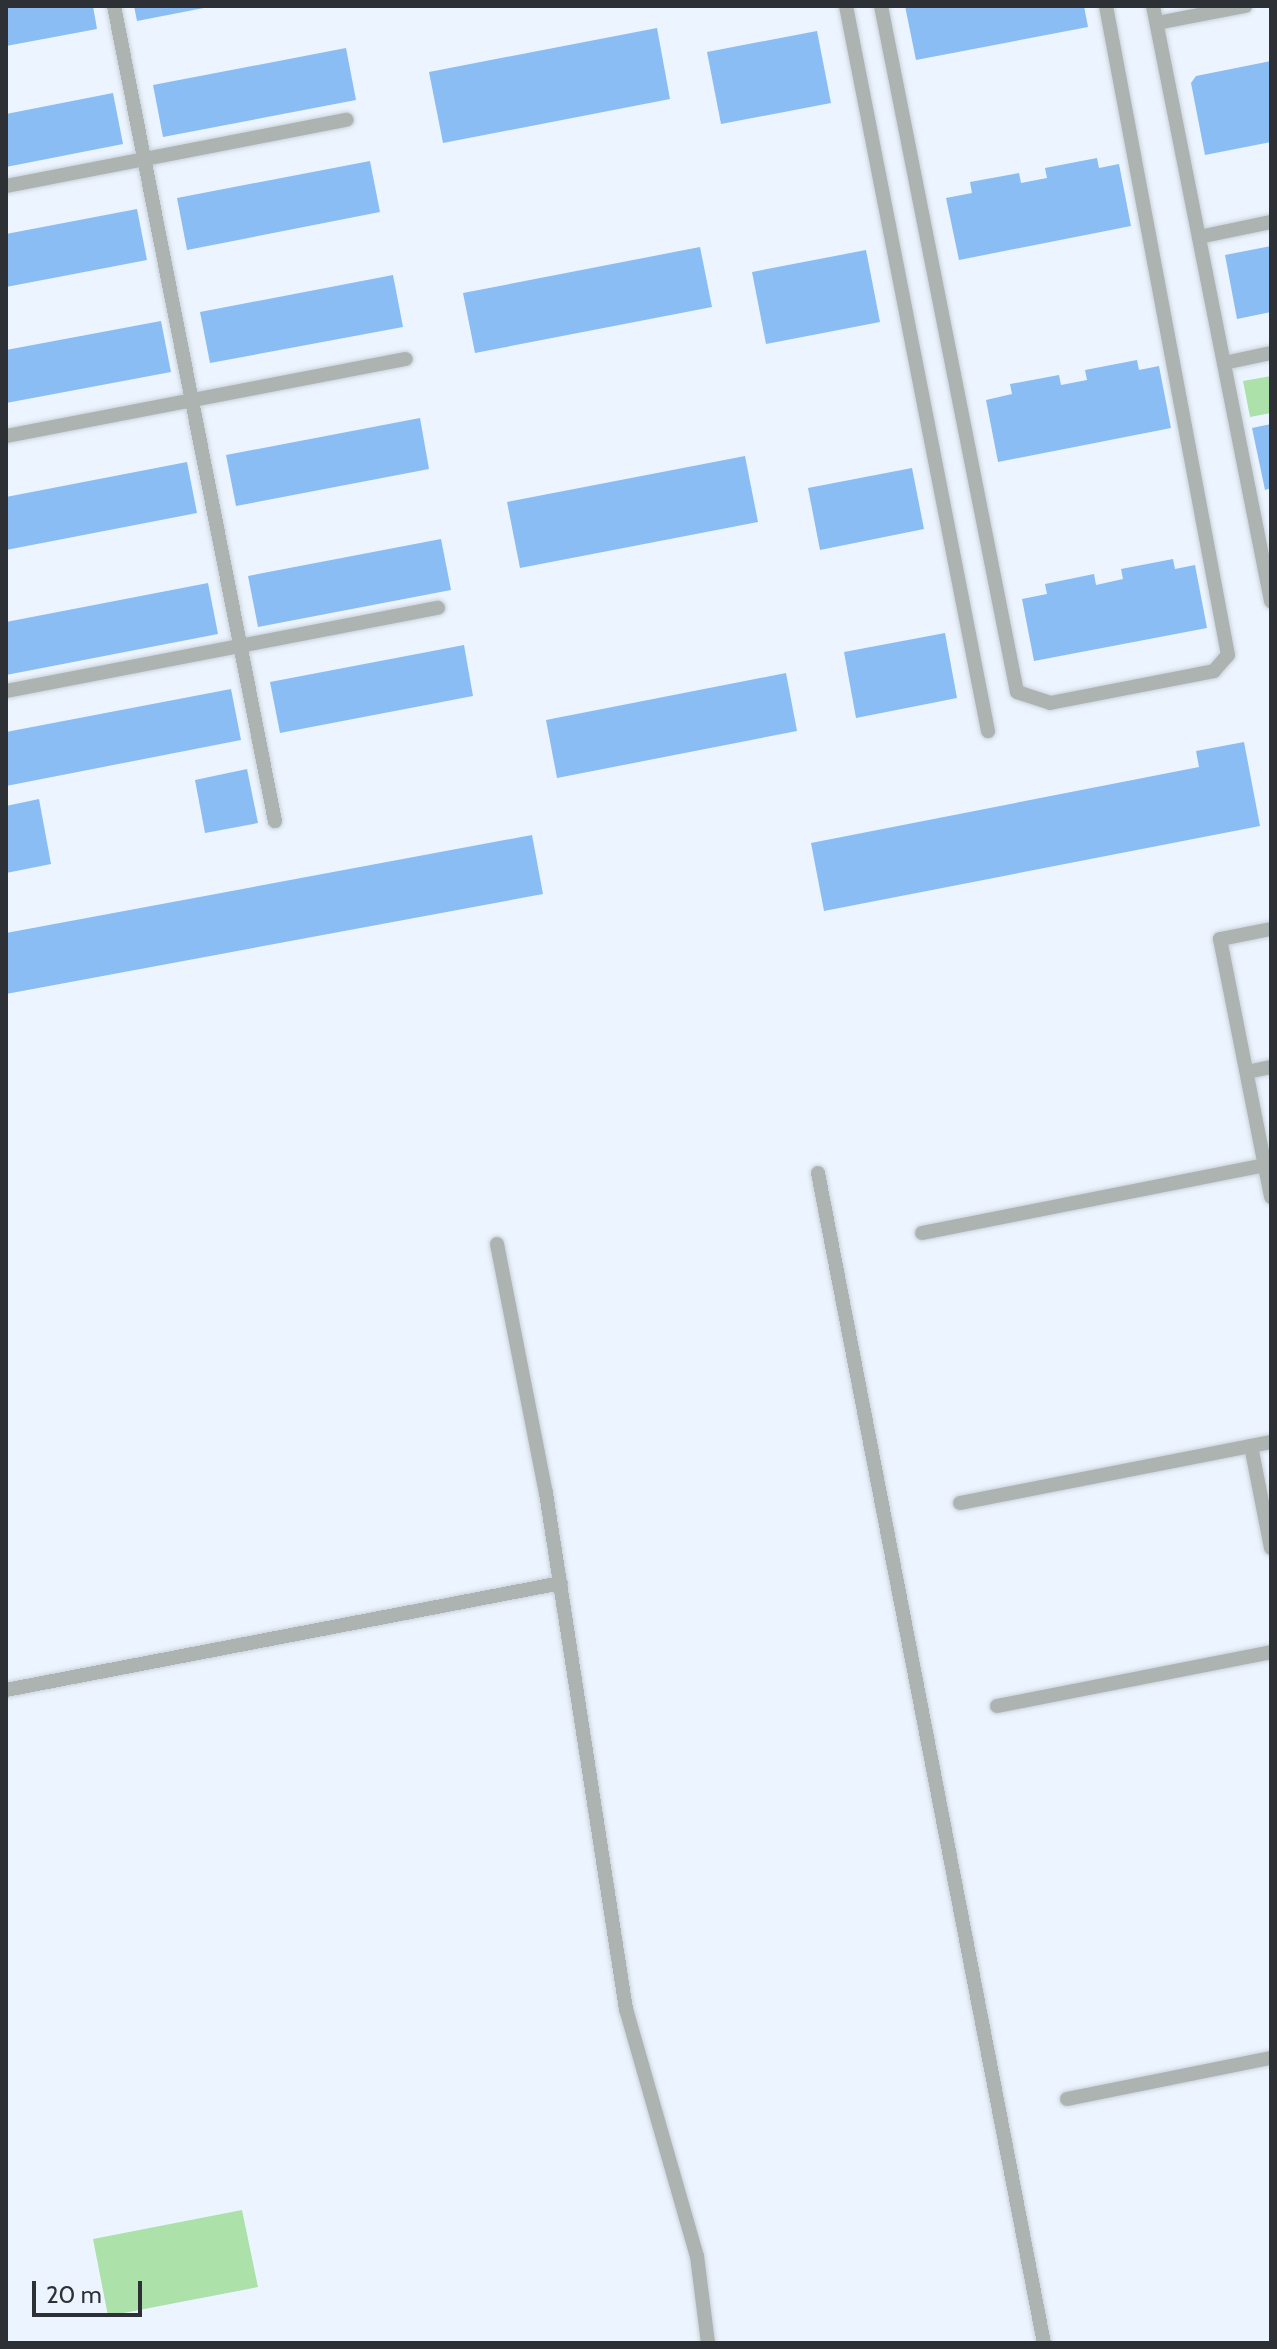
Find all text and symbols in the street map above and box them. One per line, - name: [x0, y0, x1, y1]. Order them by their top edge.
- scale bar: [36, 2265, 146, 2315]
- text: 20 m: [46, 2280, 102, 2309]

